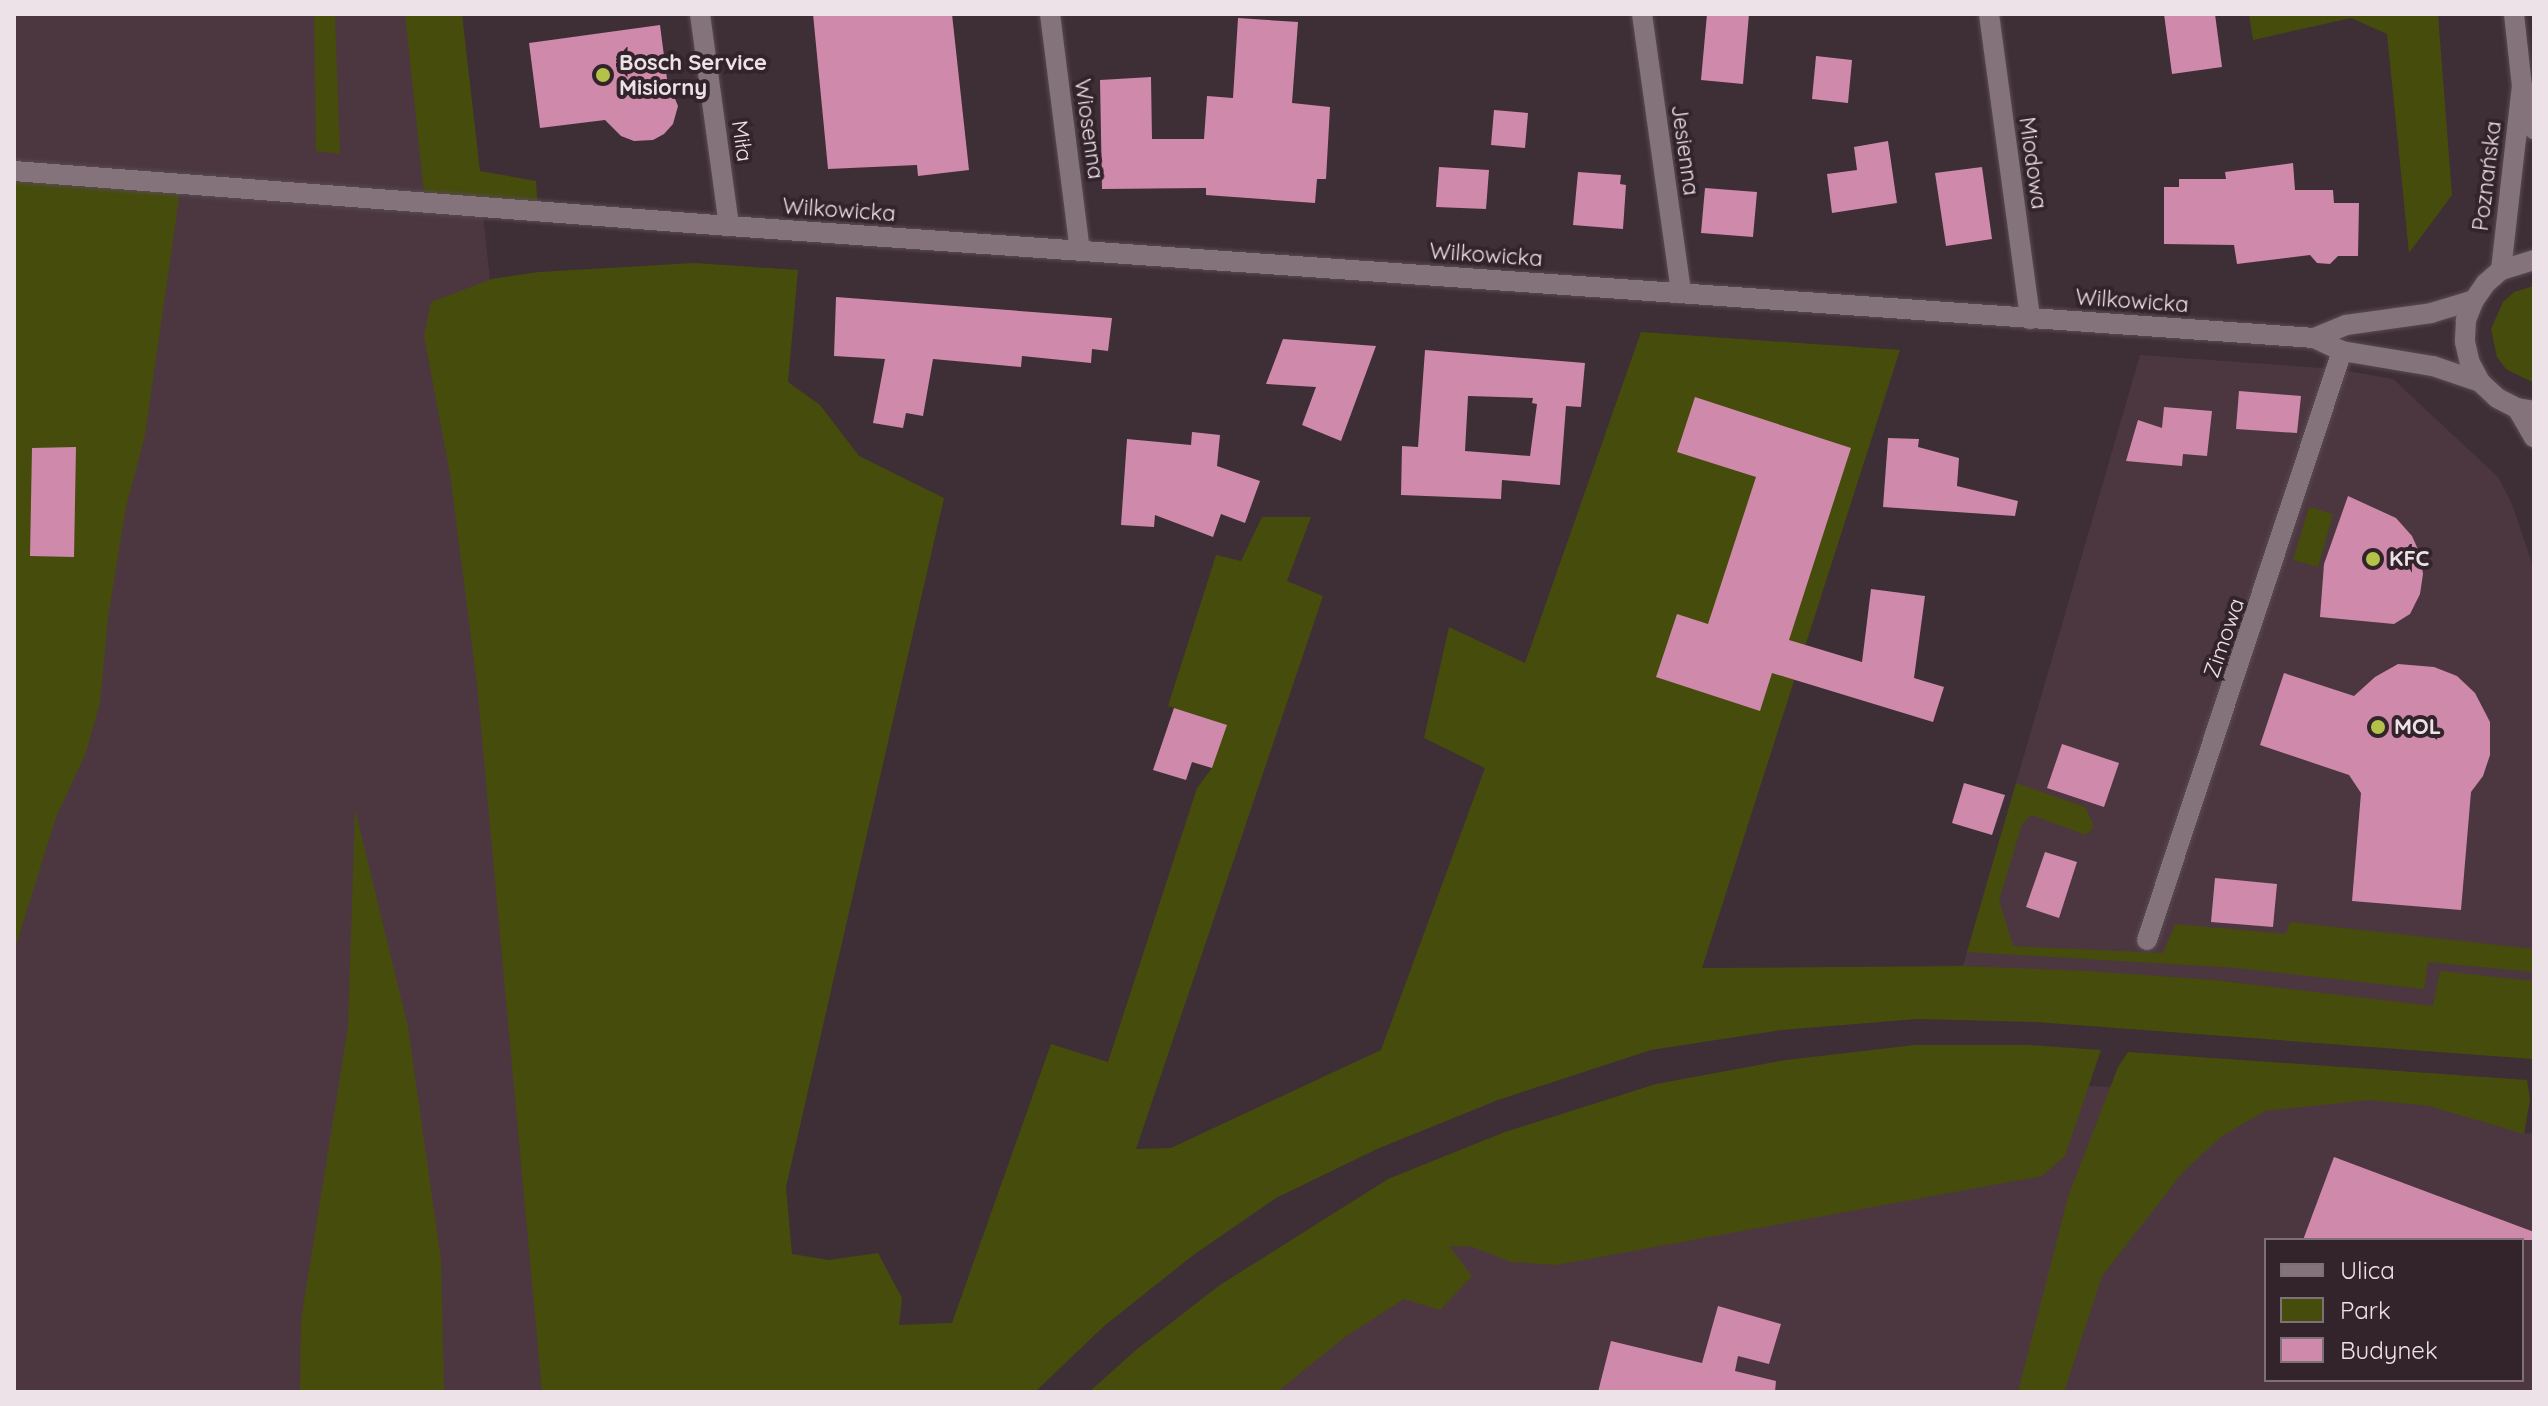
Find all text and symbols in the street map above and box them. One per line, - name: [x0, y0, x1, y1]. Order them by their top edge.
- place label: Bosch Service Misiorny: [619, 49, 767, 100]
- marker: Bosch Service Misiorny: [594, 66, 612, 84]
- street label: Wiosenna: [1069, 77, 1109, 181]
- street label: Jesienna: [1666, 103, 1704, 197]
- street label: Miodowa: [2013, 115, 2053, 211]
- street label: Miła: [726, 119, 758, 163]
- street label: Poznańska: [2467, 120, 2507, 232]
- street label: Wilkowicka: [782, 193, 896, 227]
- street label: Wilkowicka: [1429, 238, 1543, 272]
- street label: Wilkowicka: [2075, 284, 2189, 318]
- place label: KFC: [2389, 546, 2429, 572]
- marker: KFC: [2364, 550, 2382, 568]
- street label: Zimowa: [2198, 595, 2250, 681]
- place label: MOL: [2394, 714, 2441, 740]
- marker: MOL: [2369, 718, 2387, 736]
- legend: [2264, 1238, 2524, 1382]
- text: Ulica: [2340, 1255, 2395, 1285]
- text: Park: [2340, 1295, 2391, 1325]
- text: Budynek: [2340, 1335, 2438, 1365]

